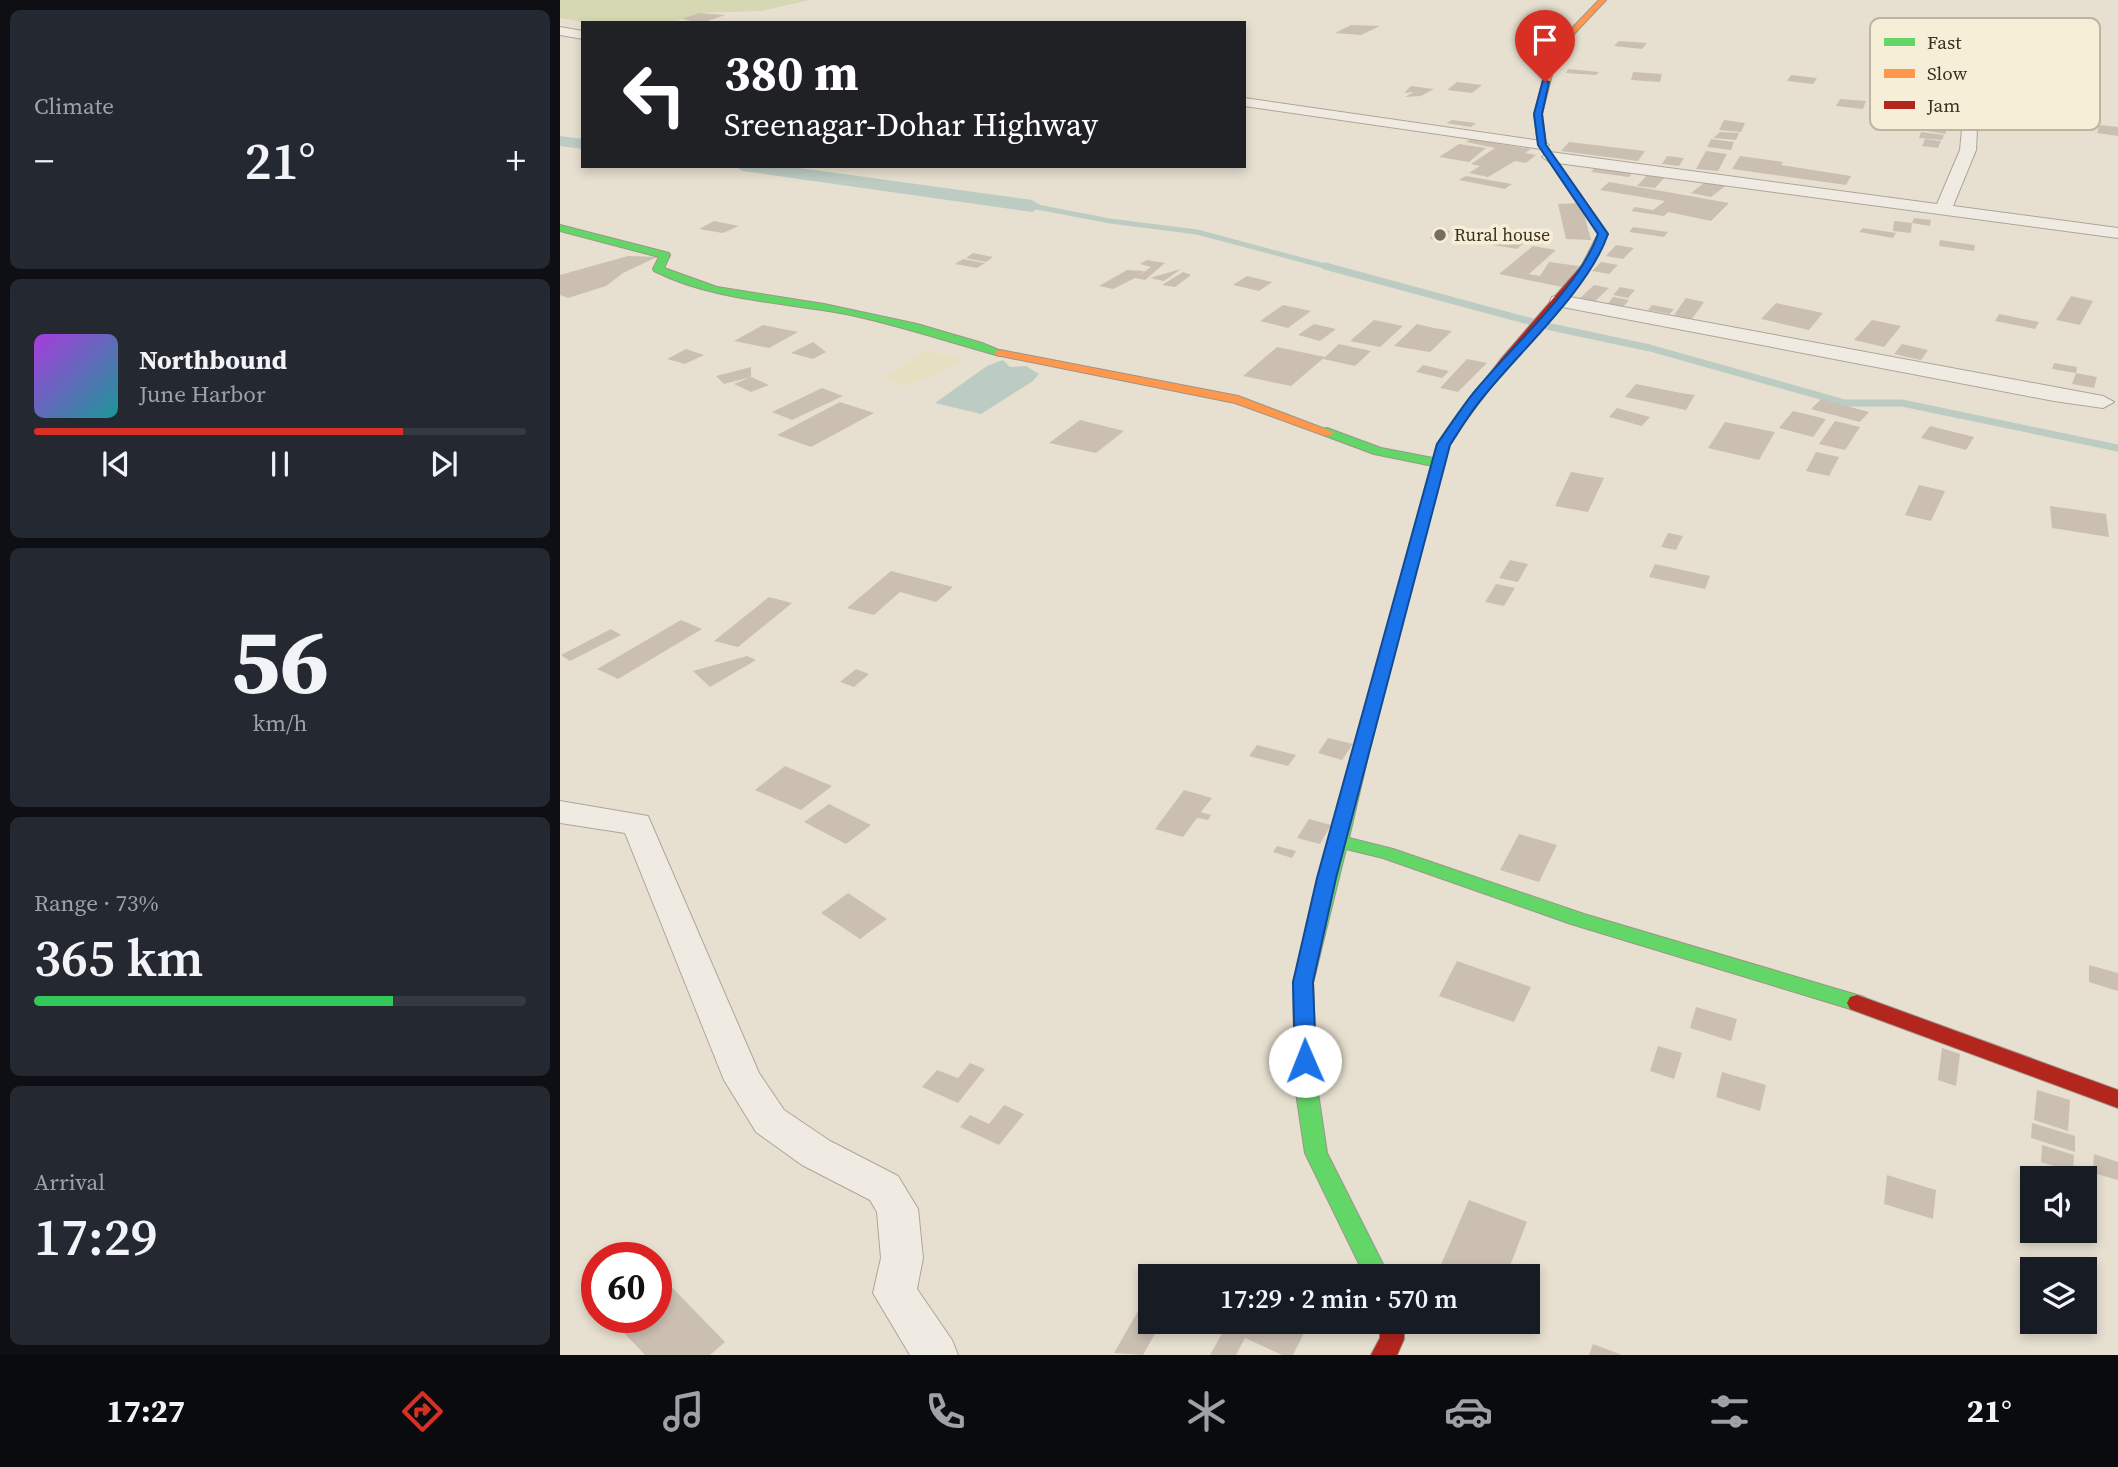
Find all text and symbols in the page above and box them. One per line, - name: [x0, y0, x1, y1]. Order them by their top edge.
- pin: [1515, 10, 1575, 82]
- legend: [1870, 18, 2100, 130]
- icon: arrive: [1526, 21, 1564, 59]
- text: Fast: [1927, 29, 1962, 55]
- text: 380 m: [724, 39, 859, 106]
- icon: left: [609, 49, 700, 140]
- text: Slow: [1927, 60, 1968, 86]
- text: Climate: [34, 90, 114, 122]
- text: Jam: [1926, 92, 1960, 118]
- text: Sreenagar-Dohar Highway: [724, 103, 1098, 147]
- text: 21°: [244, 125, 316, 196]
- text: −: [34, 135, 54, 187]
- text: +: [506, 135, 526, 187]
- place label: Rural house: [1454, 222, 1550, 247]
- marker: Rural house: [1432, 227, 1448, 243]
- text: Northbound: [139, 342, 287, 378]
- text: June Harbor: [139, 378, 266, 410]
- icon: previous: [97, 445, 135, 483]
- icon: pause: [261, 445, 299, 483]
- icon: next: [425, 445, 463, 483]
- text: 56: [231, 599, 329, 723]
- text: km/h: [253, 707, 307, 739]
- text: Range · 73%: [34, 887, 159, 919]
- text: 365 km: [34, 922, 203, 993]
- position arrow: [1268, 1024, 1342, 1098]
- text: Arrival: [34, 1166, 105, 1198]
- map controls: [2020, 1166, 2097, 1334]
- button: sound: [2020, 1166, 2097, 1243]
- text: 17:29: [34, 1201, 158, 1272]
- speed limit sign: 60: [581, 1242, 672, 1333]
- button: layers: [2020, 1257, 2097, 1334]
- text: 17:29 · 2 min · 570 m: [1220, 1281, 1458, 1317]
- icon: directions: [398, 1387, 447, 1436]
- icon: music: [659, 1387, 708, 1436]
- icon: phone: [921, 1387, 970, 1436]
- icon: climate: [1182, 1387, 1231, 1436]
- icon: car: [1444, 1387, 1493, 1436]
- icon: filters: [1705, 1387, 1754, 1436]
- text: 17:27: [106, 1389, 185, 1433]
- text: 21°: [1967, 1389, 2012, 1433]

